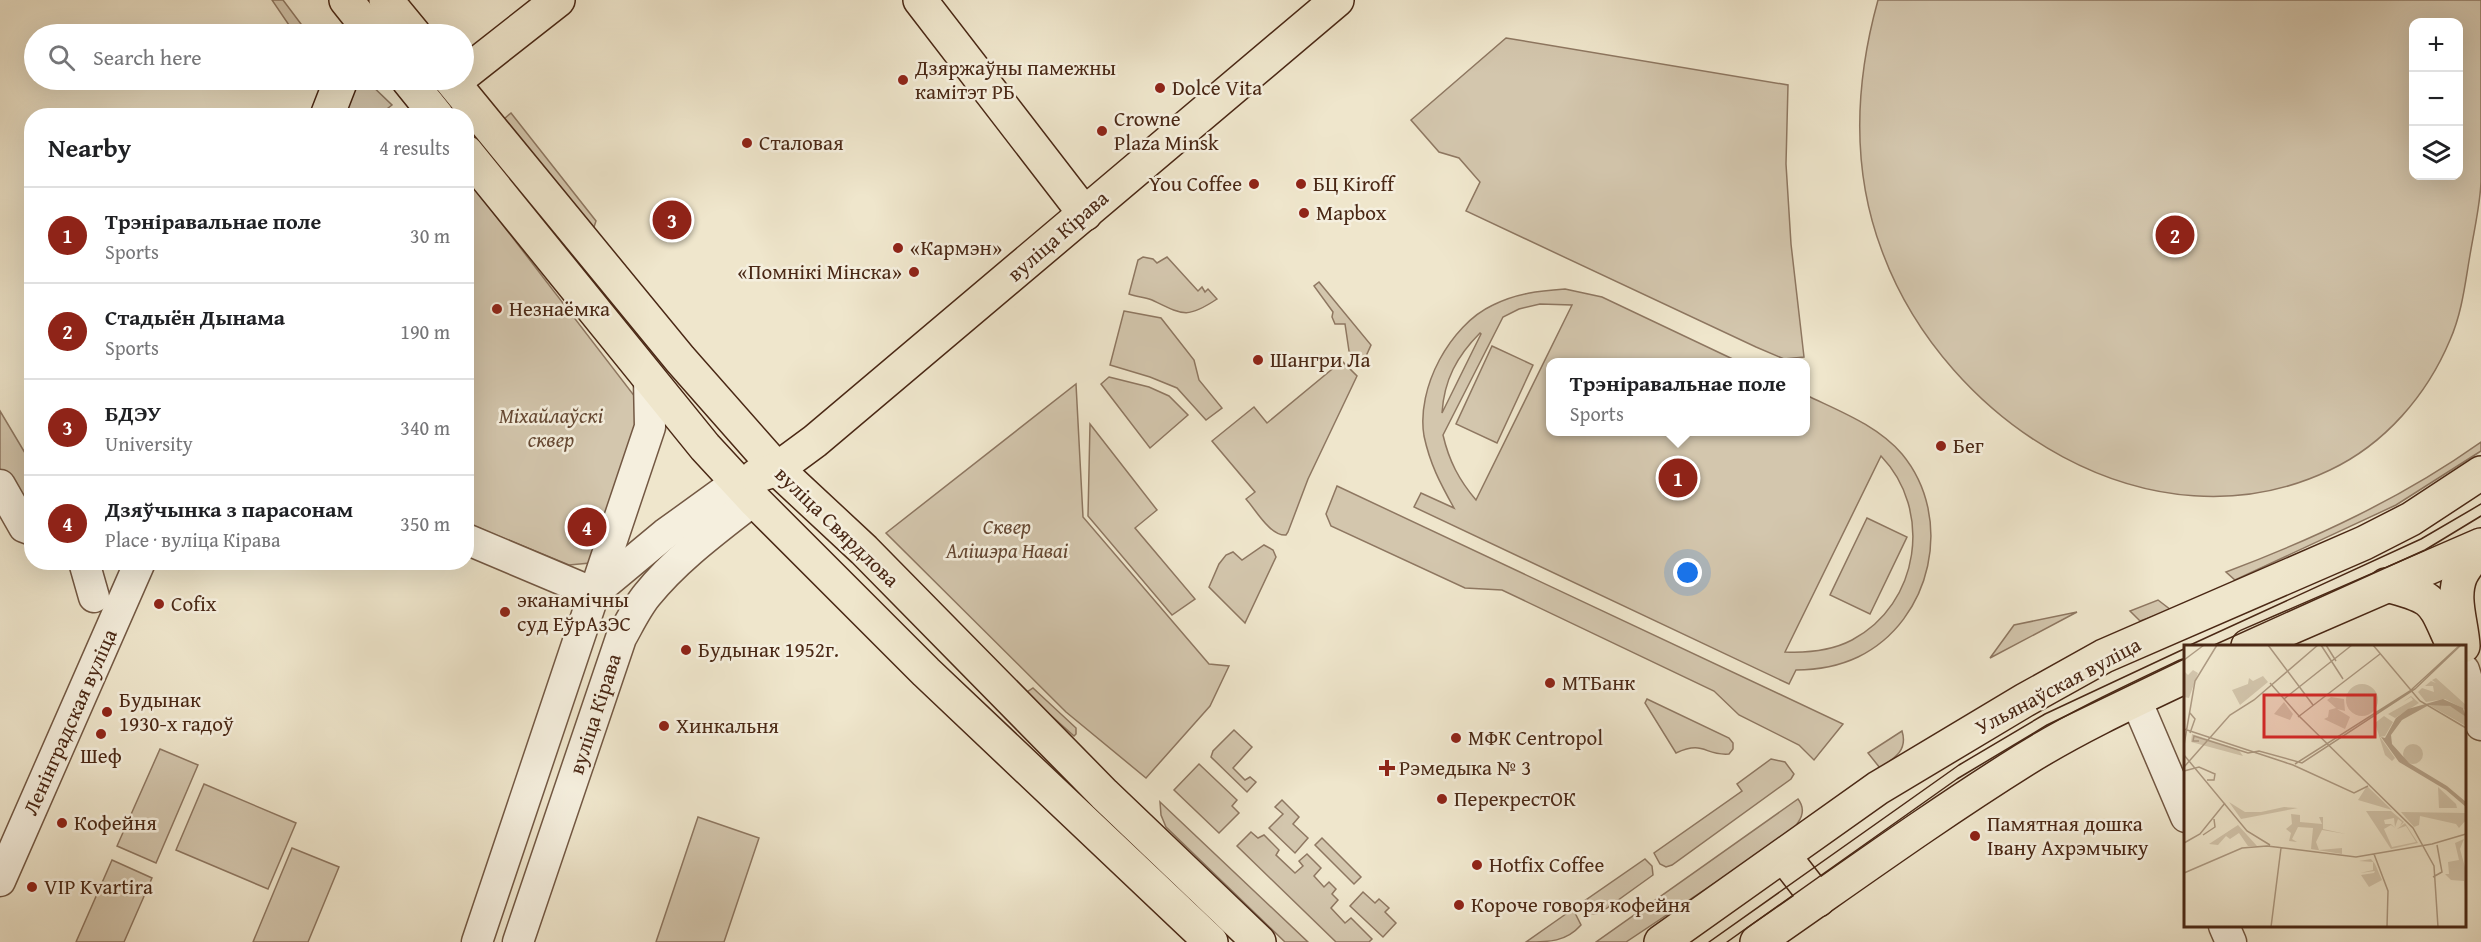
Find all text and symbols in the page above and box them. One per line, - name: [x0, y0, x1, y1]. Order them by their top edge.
- map controls: [2409, 18, 2463, 180]
- button: +: [2409, 18, 2463, 72]
- search box: [24, 24, 474, 90]
- icon: search: [45, 41, 78, 74]
- text: Search here: [93, 41, 202, 73]
- place label: Дзяржаўны памежны камітэт РБ: [914, 52, 1116, 107]
- place label: Dolce Vita: [1172, 72, 1262, 103]
- button: −: [2409, 72, 2463, 126]
- marker: Дзяржаўны памежны камітэт РБ: [896, 73, 910, 87]
- marker: Dolce Vita: [1153, 81, 1167, 95]
- place label: Crowne Plaza Minsk: [1114, 103, 1219, 158]
- marker: Crowne Plaza Minsk: [1095, 124, 1109, 138]
- button: layers: [2409, 126, 2463, 180]
- place label: Сталовая: [759, 127, 844, 158]
- text: Nearby: [48, 128, 131, 167]
- text: 4 results: [379, 133, 450, 162]
- marker: Сталовая: [740, 136, 754, 150]
- place label: You Coffee: [1149, 168, 1242, 199]
- place label: БЦ Kiroff: [1313, 168, 1396, 199]
- marker: You Coffee: [1247, 177, 1261, 191]
- marker: БЦ Kiroff: [1294, 177, 1308, 191]
- street label: вуліца Кірава: [1000, 183, 1115, 288]
- place label: Mapbox: [1316, 197, 1387, 228]
- pin: 3: [652, 198, 692, 242]
- text: Трэніравальнае поле: [105, 205, 321, 237]
- marker: Mapbox: [1297, 206, 1311, 220]
- pin: 2: [2156, 212, 2194, 258]
- text: 1: [62, 221, 73, 250]
- text: 30 m: [410, 221, 450, 250]
- place label: «Кармэн»: [910, 232, 1002, 263]
- text: Sports: [105, 237, 159, 266]
- marker: «Кармэн»: [891, 241, 905, 255]
- place label: «Помнікі Мінска»: [737, 256, 902, 287]
- marker: «Помнікі Мінска»: [907, 265, 921, 279]
- place label: Незнаёмка: [509, 293, 610, 324]
- text: Стадыён Дынама: [105, 301, 285, 333]
- marker: Незнаёмка: [490, 302, 504, 316]
- text: 2: [62, 317, 73, 346]
- text: 190 m: [400, 317, 450, 346]
- text: Sports: [105, 333, 159, 362]
- place label: Шангри Ла: [1270, 344, 1370, 375]
- marker: Шангри Ла: [1251, 353, 1265, 367]
- popup: [1546, 358, 1810, 436]
- text: Трэніравальнае поле: [1570, 367, 1786, 399]
- text: БДЭУ: [105, 397, 161, 429]
- text: Sports: [1570, 399, 1624, 428]
- park label: Міхайлаўскі сквер: [499, 400, 604, 455]
- text: 3: [62, 413, 73, 442]
- text: 340 m: [400, 413, 450, 442]
- text: University: [105, 429, 193, 458]
- place label: Бег: [1953, 430, 1984, 461]
- marker: Бег: [1934, 439, 1948, 453]
- pin: 1: [1658, 456, 1698, 500]
- street label: вуліца Свярдлова: [768, 459, 907, 594]
- text: Дзяўчынка з парасонам: [105, 493, 353, 525]
- pin: 4: [568, 504, 606, 550]
- text: 4: [62, 509, 73, 538]
- text: 350 m: [400, 509, 450, 538]
- park label: Сквер Алішэра Наваі: [945, 511, 1069, 566]
- text: Place · вуліца Кірава: [105, 525, 281, 554]
- your location: [1673, 558, 1702, 587]
- place label: эканамічны суд ЕўрАзЭС: [517, 584, 631, 639]
- place label: Cofix: [171, 588, 217, 619]
- marker: Cofix: [152, 597, 166, 611]
- marker: эканамічны суд ЕўрАзЭС: [498, 605, 512, 619]
- street label: Ленінградская вуліца: [15, 624, 125, 820]
- street label: Ульянаўская вуліца: [1969, 629, 2146, 742]
- place label: Будынак 1952г.: [698, 634, 839, 665]
- marker: Будынак 1952г.: [679, 643, 693, 657]
- inset map: [2184, 645, 2466, 927]
- street label: вуліца Кірава: [560, 649, 629, 778]
- place label: МТБанк: [1562, 667, 1635, 698]
- marker: МТБанк: [1543, 676, 1557, 690]
- place label: Будынак 1930-х гадоў: [119, 684, 234, 739]
- marker: Будынак 1930-х гадоў: [100, 705, 114, 719]
- place label: Хинкальня: [676, 710, 779, 741]
- marker: Хинкальня: [657, 719, 671, 733]
- place label: МФК Centropol: [1468, 722, 1603, 753]
- marker: Шеф: [94, 727, 108, 741]
- marker: МФК Centropol: [1449, 731, 1463, 745]
- place label: Шеф: [80, 740, 122, 771]
- place label: Рэмедыка № 3: [1399, 752, 1531, 783]
- marker: Рэмедыка № 3: [1380, 761, 1394, 775]
- place label: ПерекрестОК: [1454, 783, 1576, 814]
- marker: ПерекрестОК: [1435, 792, 1449, 806]
- place label: Кофейня: [74, 807, 157, 838]
- place label: Памятная дошка Івану Ахрэмчыку: [1987, 808, 2149, 863]
- marker: Кофейня: [55, 816, 69, 830]
- marker: Памятная дошка Івану Ахрэмчыку: [1968, 829, 1982, 843]
- place label: Hotfix Coffee: [1489, 849, 1604, 880]
- marker: Hotfix Coffee: [1470, 858, 1484, 872]
- place label: VIP Kvartira: [44, 871, 153, 902]
- marker: VIP Kvartira: [25, 880, 39, 894]
- place label: Короче говоря кофейня: [1471, 889, 1691, 920]
- marker: Короче говоря кофейня: [1452, 898, 1466, 912]

